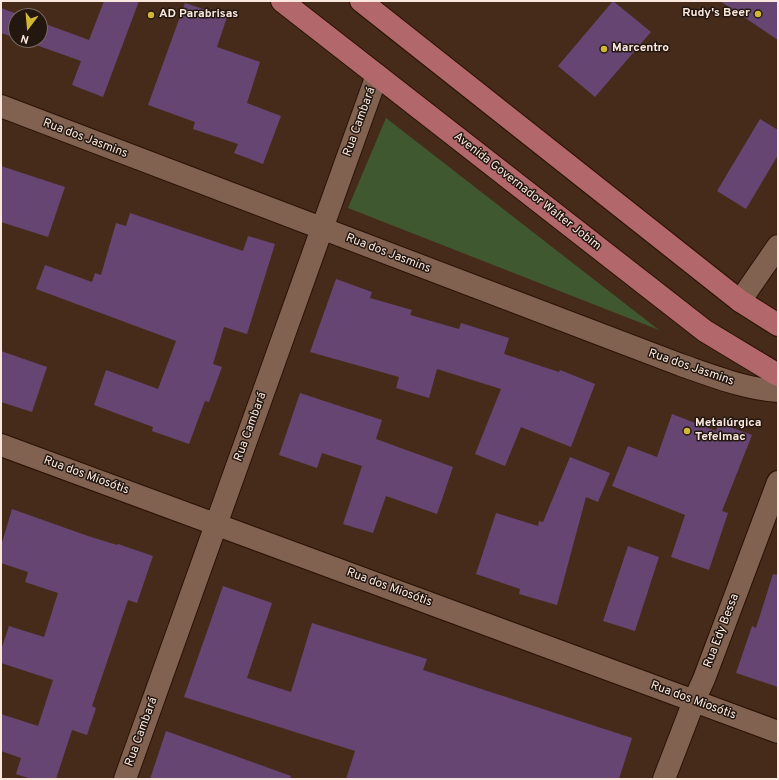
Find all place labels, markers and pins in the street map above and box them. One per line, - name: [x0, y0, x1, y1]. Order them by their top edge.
- place label: Rudy's Beer: [682, 7, 750, 21]
- place label: AD Parabrisas: [159, 8, 238, 22]
- marker: Rudy's Beer: [753, 9, 763, 19]
- marker: AD Parabrisas: [146, 10, 156, 20]
- place label: Marcentro: [612, 42, 669, 56]
- marker: Marcentro: [599, 44, 609, 54]
- place label: Metalúrgica Tefelmac: [695, 417, 761, 445]
- marker: Metalúrgica Tefelmac: [682, 426, 692, 436]

